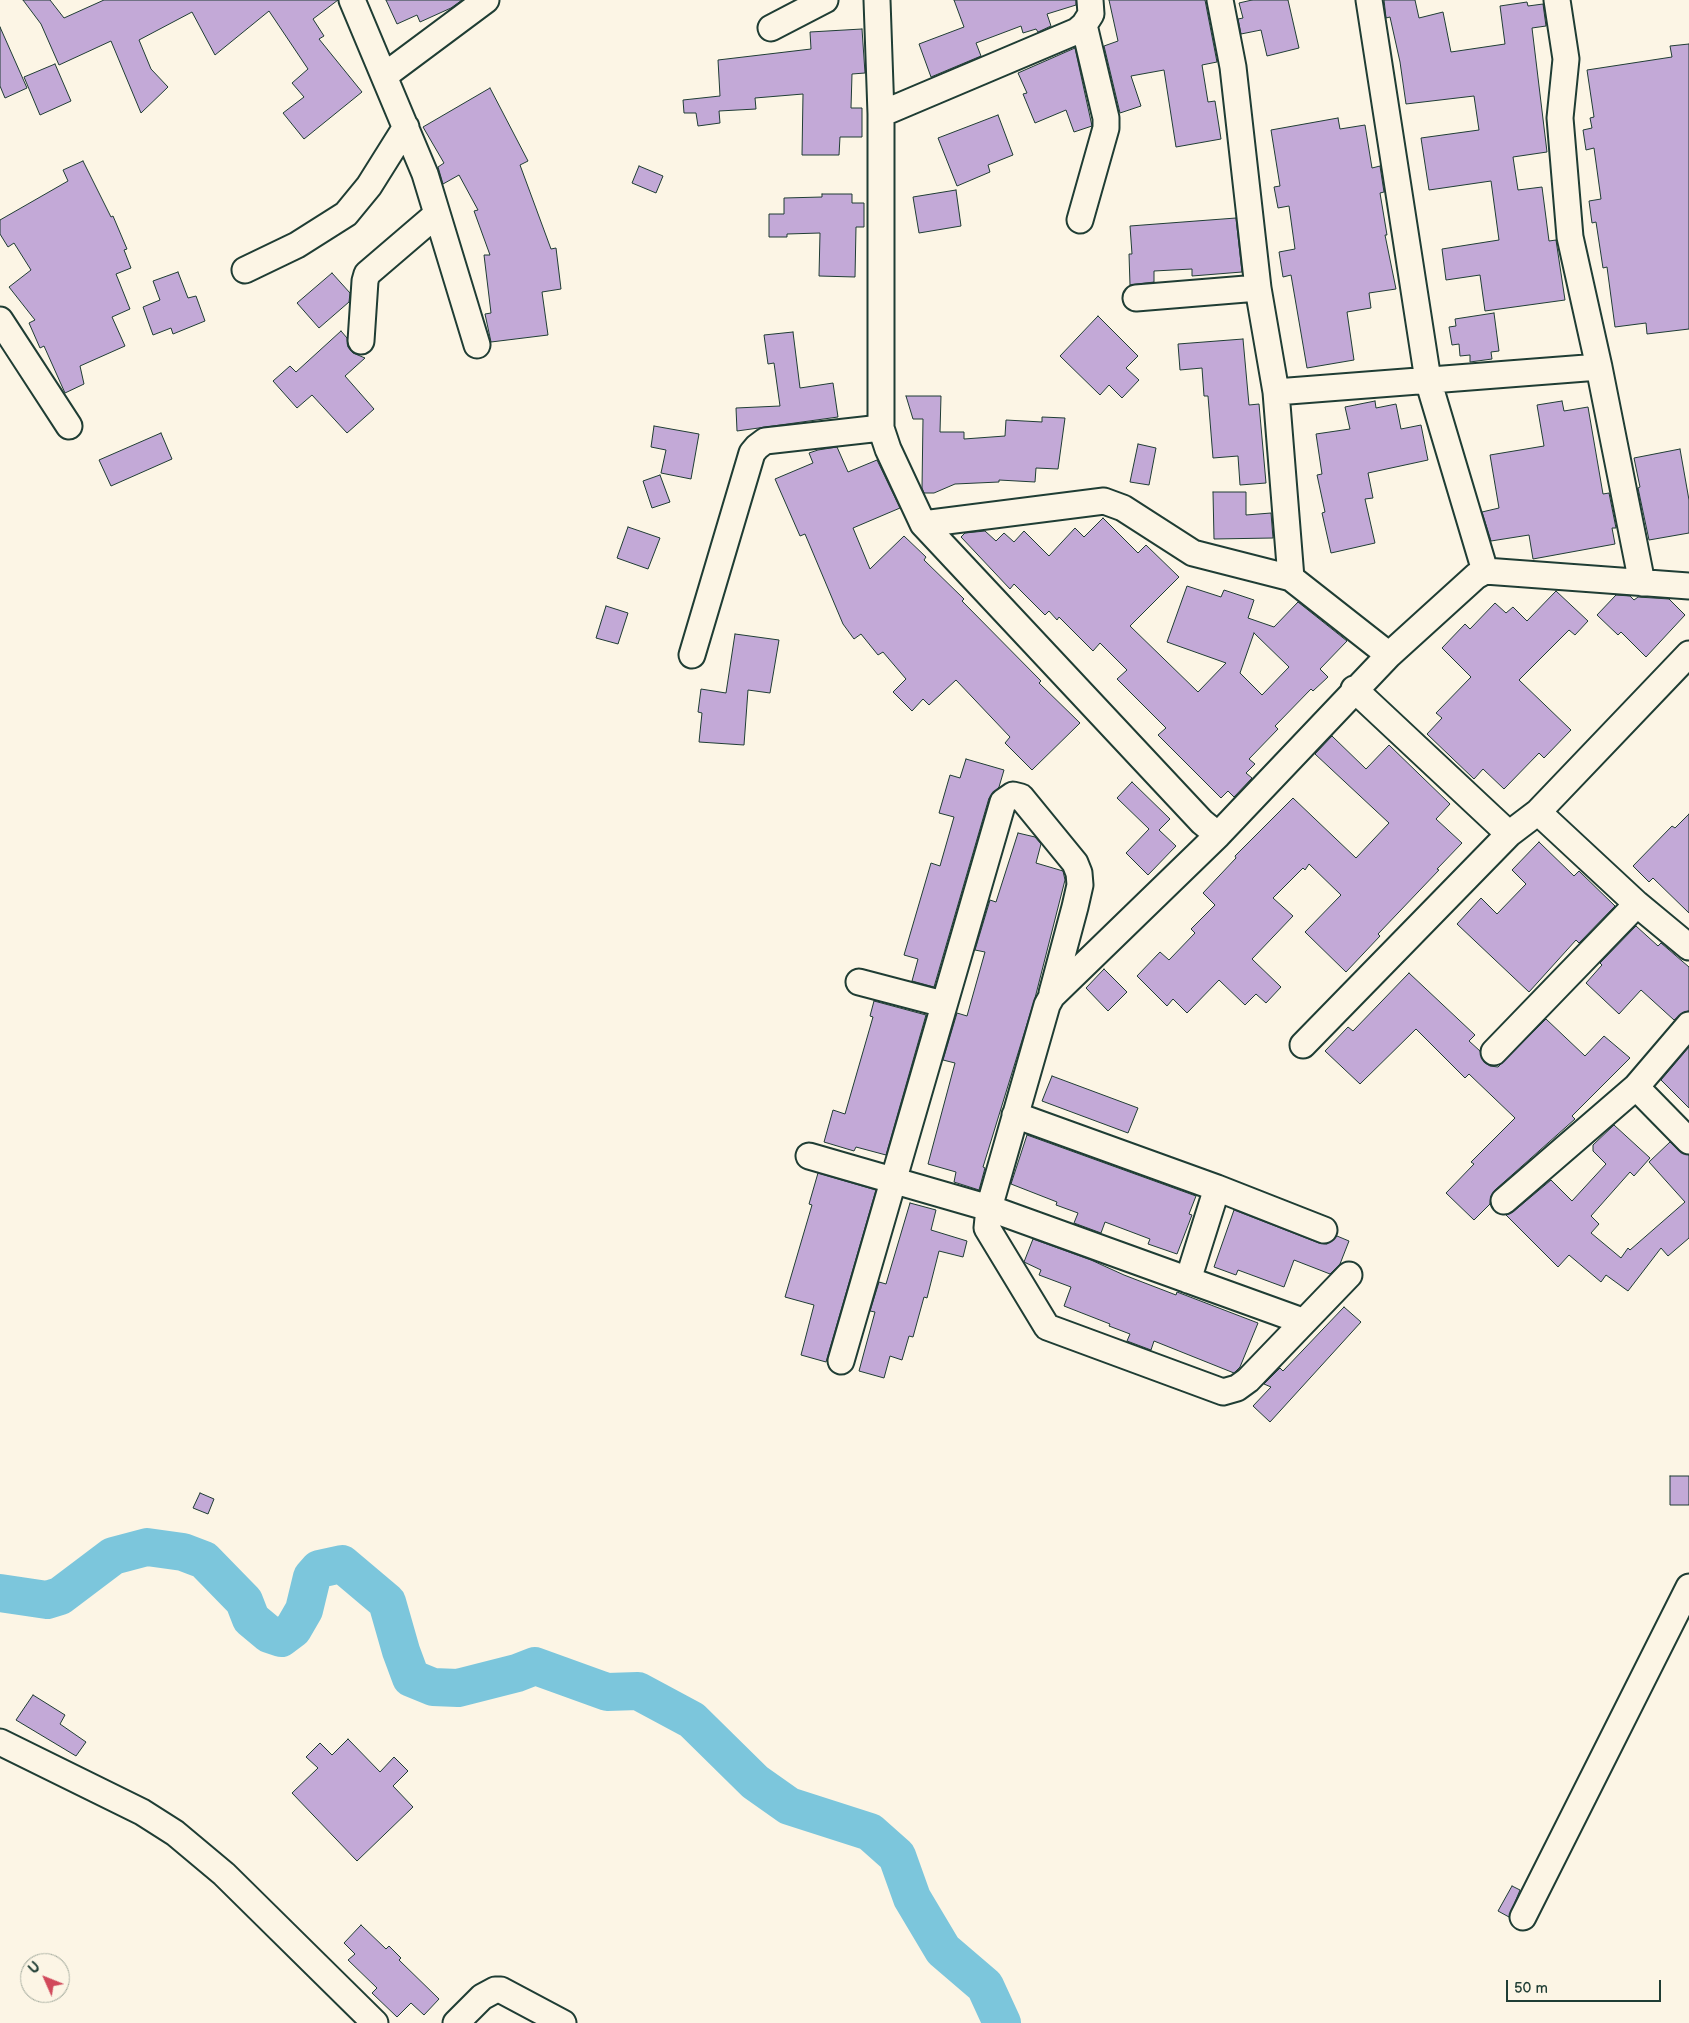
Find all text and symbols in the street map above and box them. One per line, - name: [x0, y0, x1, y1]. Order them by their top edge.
- north arrow: [20, 1953, 70, 2003]
- text: U: [25, 1958, 44, 1977]
- scale bar: [1509, 1970, 1664, 2002]
- text: 50 m: [1514, 1979, 1548, 1998]

